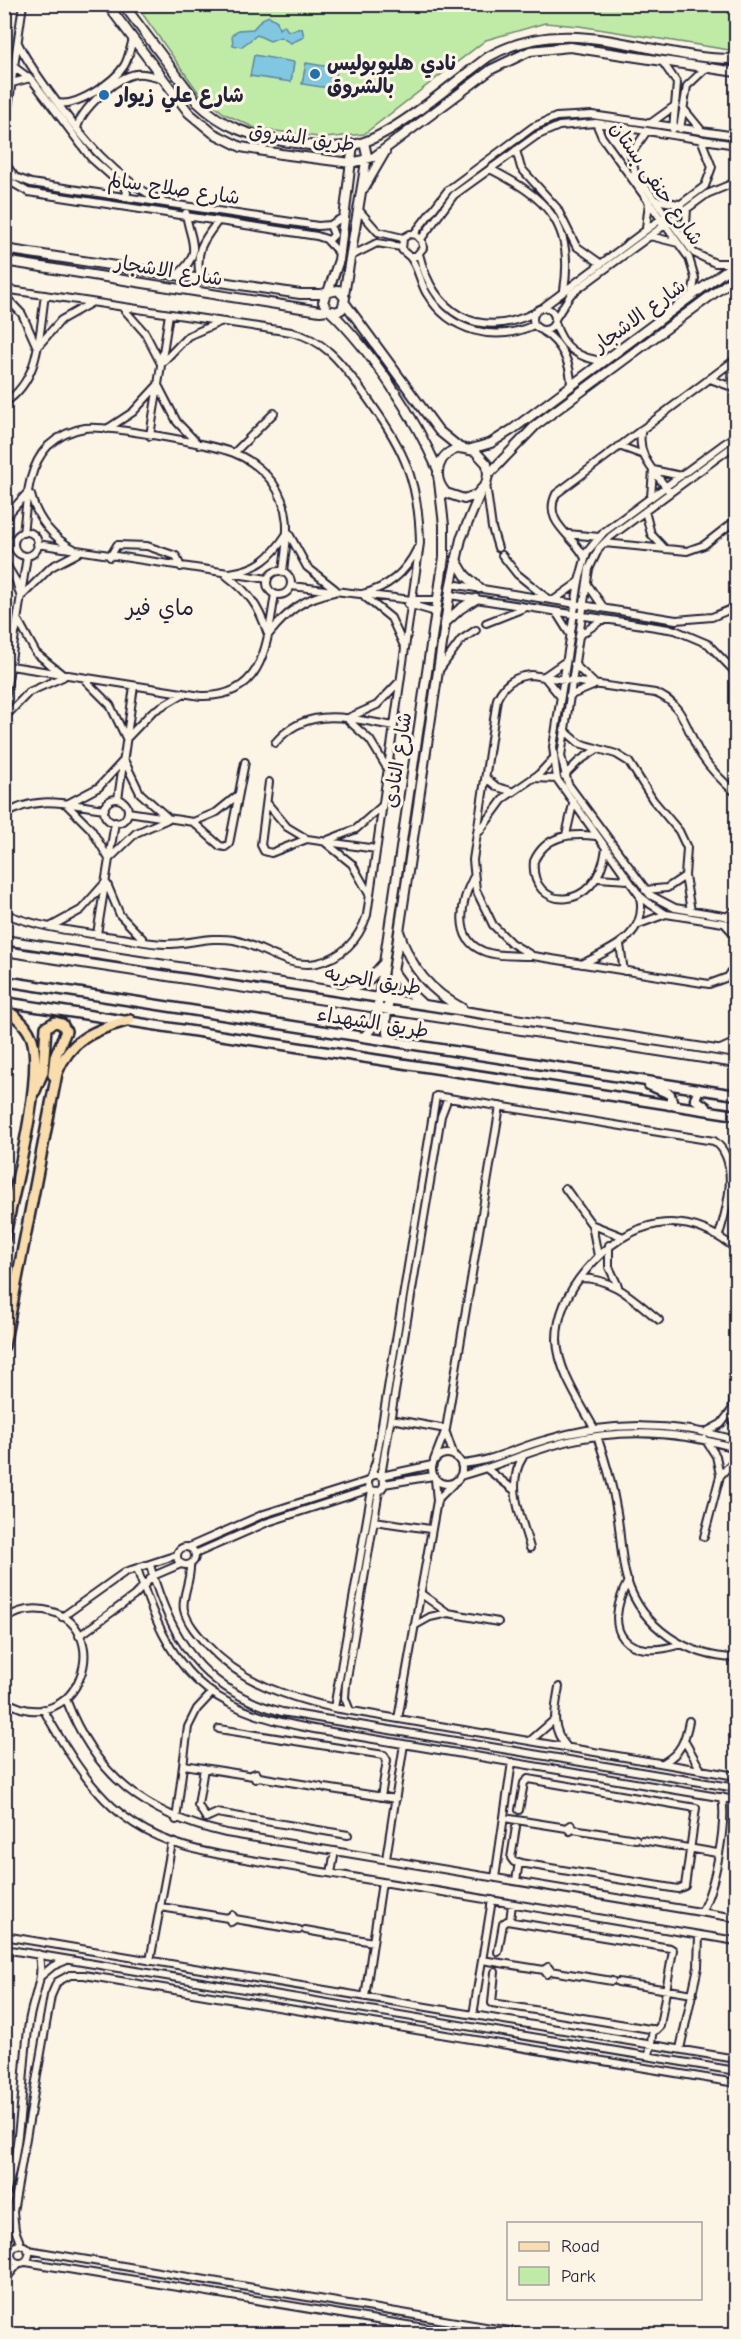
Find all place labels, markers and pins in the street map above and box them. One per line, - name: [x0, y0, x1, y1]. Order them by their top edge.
- place label: نادي هليوبوليس بالشروق: [327, 52, 456, 99]
- marker: نادي هليوبوليس بالشروق: [308, 67, 322, 81]
- place label: شارع علي زيوار: [114, 84, 244, 113]
- marker: شارع علي زيوار: [97, 88, 111, 102]

